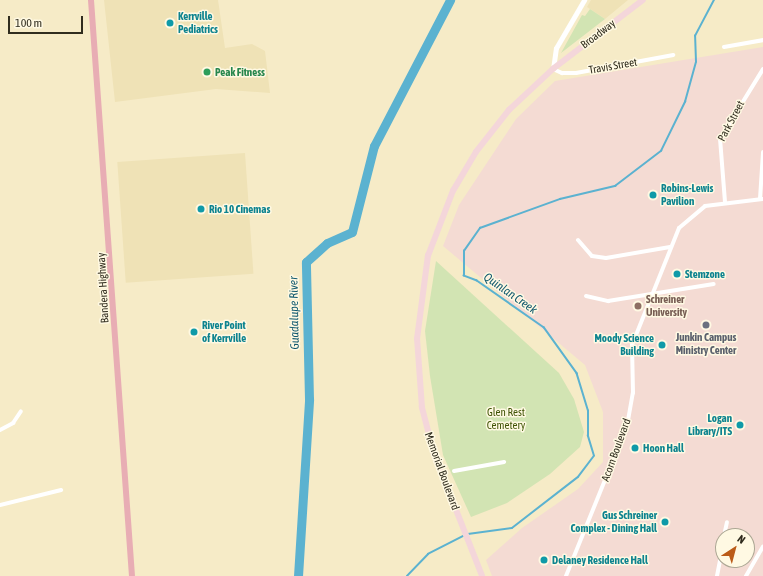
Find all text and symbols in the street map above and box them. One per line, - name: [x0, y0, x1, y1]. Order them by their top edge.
- scale bar: [10, 8, 85, 34]
- place label: Kerrville Pediatrics: [178, 10, 218, 36]
- text: 100 m: [15, 16, 42, 30]
- street label: Broadway: [578, 17, 618, 51]
- marker: Kerrville Pediatrics: [165, 18, 175, 28]
- street label: Travis Street: [588, 55, 638, 77]
- place label: Peak Fitness: [215, 65, 265, 79]
- marker: Peak Fitness: [202, 67, 212, 77]
- street label: Park Street: [715, 98, 747, 144]
- place label: Robins-Lewis Pavilion: [661, 182, 714, 208]
- marker: Robins-Lewis Pavilion: [648, 190, 658, 200]
- place label: Rio 10 Cinemas: [209, 202, 270, 216]
- marker: Rio 10 Cinemas: [196, 204, 206, 214]
- street label: Bandera Highway: [95, 252, 111, 324]
- place label: Stemzone: [685, 267, 725, 281]
- marker: Stemzone: [672, 269, 682, 279]
- water label: Quinlan Creek: [480, 270, 540, 318]
- water label: Guadalupe River: [287, 276, 303, 350]
- place label: Schreiner University: [646, 293, 687, 319]
- marker: Schreiner University: [633, 301, 643, 311]
- place label: River Point of Kerrville: [202, 319, 246, 345]
- marker: Junkin Campus Ministry Center: [701, 320, 711, 330]
- marker: River Point of Kerrville: [189, 327, 199, 337]
- place label: Junkin Campus Ministry Center: [676, 331, 736, 357]
- place label: Moody Science Building: [594, 332, 654, 358]
- marker: Moody Science Building: [657, 340, 667, 350]
- park label: Glen Rest Cemetery: [487, 406, 525, 432]
- place label: Logan Library/ITS: [688, 412, 732, 438]
- street label: Acorn Boulevard: [598, 417, 634, 483]
- marker: Logan Library/ITS: [735, 420, 745, 430]
- street label: Memorial Boulevard: [422, 430, 462, 512]
- place label: Hoon Hall: [643, 441, 684, 455]
- marker: Hoon Hall: [630, 443, 640, 453]
- place label: Gus Schreiner Complex - Dining Hall: [570, 509, 657, 535]
- marker: Gus Schreiner Complex - Dining Hall: [660, 517, 670, 527]
- north arrow: [715, 528, 755, 568]
- text: N: [735, 532, 748, 546]
- place label: Delaney Residence Hall: [552, 553, 648, 567]
- marker: Delaney Residence Hall: [539, 555, 549, 565]

